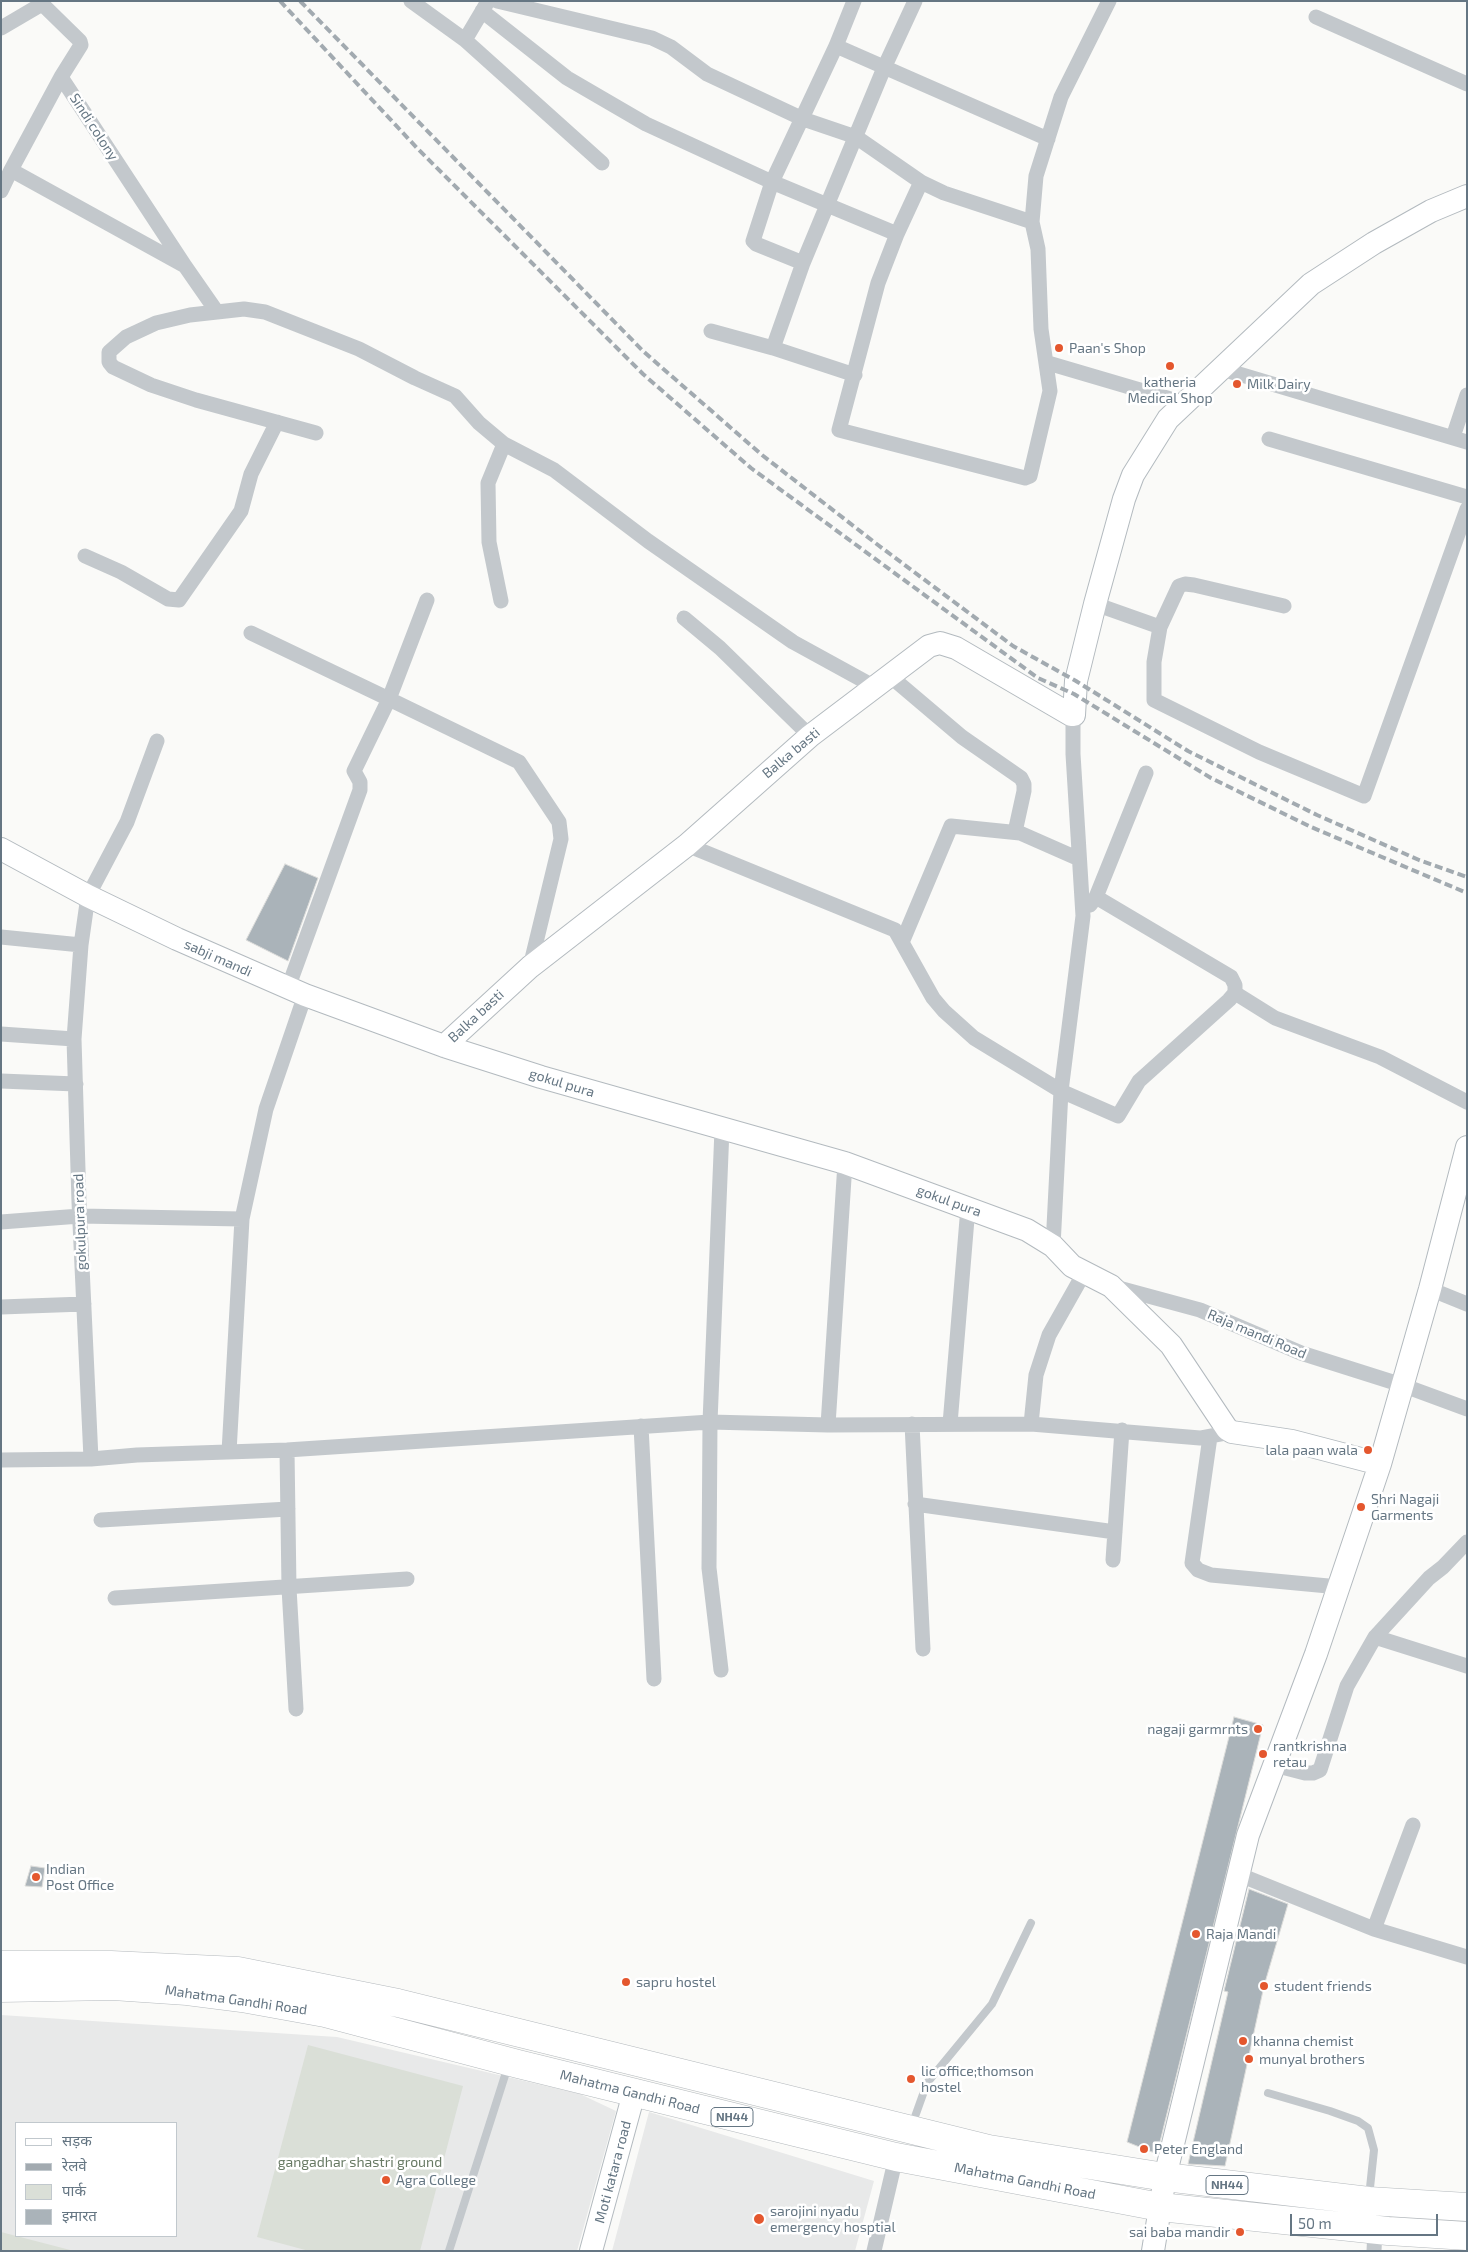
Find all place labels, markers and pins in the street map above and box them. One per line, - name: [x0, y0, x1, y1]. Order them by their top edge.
- place label: Paan's Shop: [1069, 340, 1146, 356]
- marker: Paan's Shop: [1053, 342, 1065, 354]
- marker: katheria Medical Shop: [1164, 360, 1176, 372]
- place label: katheria Medical Shop: [1127, 374, 1213, 407]
- place label: Milk Dairy: [1247, 376, 1311, 392]
- marker: Milk Dairy: [1231, 378, 1243, 390]
- place label: lala paan wala: [1265, 1442, 1358, 1458]
- marker: lala paan wala: [1362, 1444, 1374, 1456]
- place label: Shri Nagaji Garments: [1371, 1491, 1439, 1524]
- marker: Shri Nagaji Garments: [1355, 1501, 1367, 1513]
- place label: nagaji garmrnts: [1147, 1721, 1248, 1737]
- marker: nagaji garmrnts: [1252, 1723, 1264, 1735]
- place label: rantkrishna retau: [1273, 1738, 1347, 1770]
- marker: rantkrishna retau: [1257, 1748, 1269, 1760]
- place label: Indian Post Office: [46, 1861, 114, 1894]
- marker: Indian Post Office: [30, 1871, 42, 1883]
- place label: Raja Mandi: [1206, 1926, 1276, 1942]
- marker: Raja Mandi: [1190, 1928, 1202, 1940]
- place label: sapru hostel: [636, 1974, 716, 1990]
- marker: sapru hostel: [620, 1976, 632, 1988]
- place label: student friends: [1274, 1978, 1372, 1994]
- marker: student friends: [1258, 1980, 1270, 1992]
- place label: khanna chemist: [1253, 2033, 1354, 2049]
- marker: khanna chemist: [1237, 2035, 1249, 2047]
- place label: munyal brothers: [1259, 2051, 1365, 2067]
- marker: munyal brothers: [1243, 2053, 1255, 2065]
- place label: lic office;thomson hostel: [921, 2063, 1034, 2096]
- marker: lic office;thomson hostel: [905, 2073, 917, 2085]
- place label: Peter England: [1154, 2141, 1243, 2157]
- marker: Peter England: [1138, 2143, 1150, 2155]
- place label: Agra College: [396, 2172, 476, 2188]
- marker: Agra College: [380, 2174, 392, 2186]
- place label: sarojini nyadu emergency hosptial: [770, 2203, 896, 2236]
- marker: sarojini nyadu emergency hosptial: [752, 2212, 766, 2226]
- place label: sai baba mandir: [1129, 2224, 1230, 2240]
- marker: sai baba mandir: [1234, 2226, 1246, 2238]

